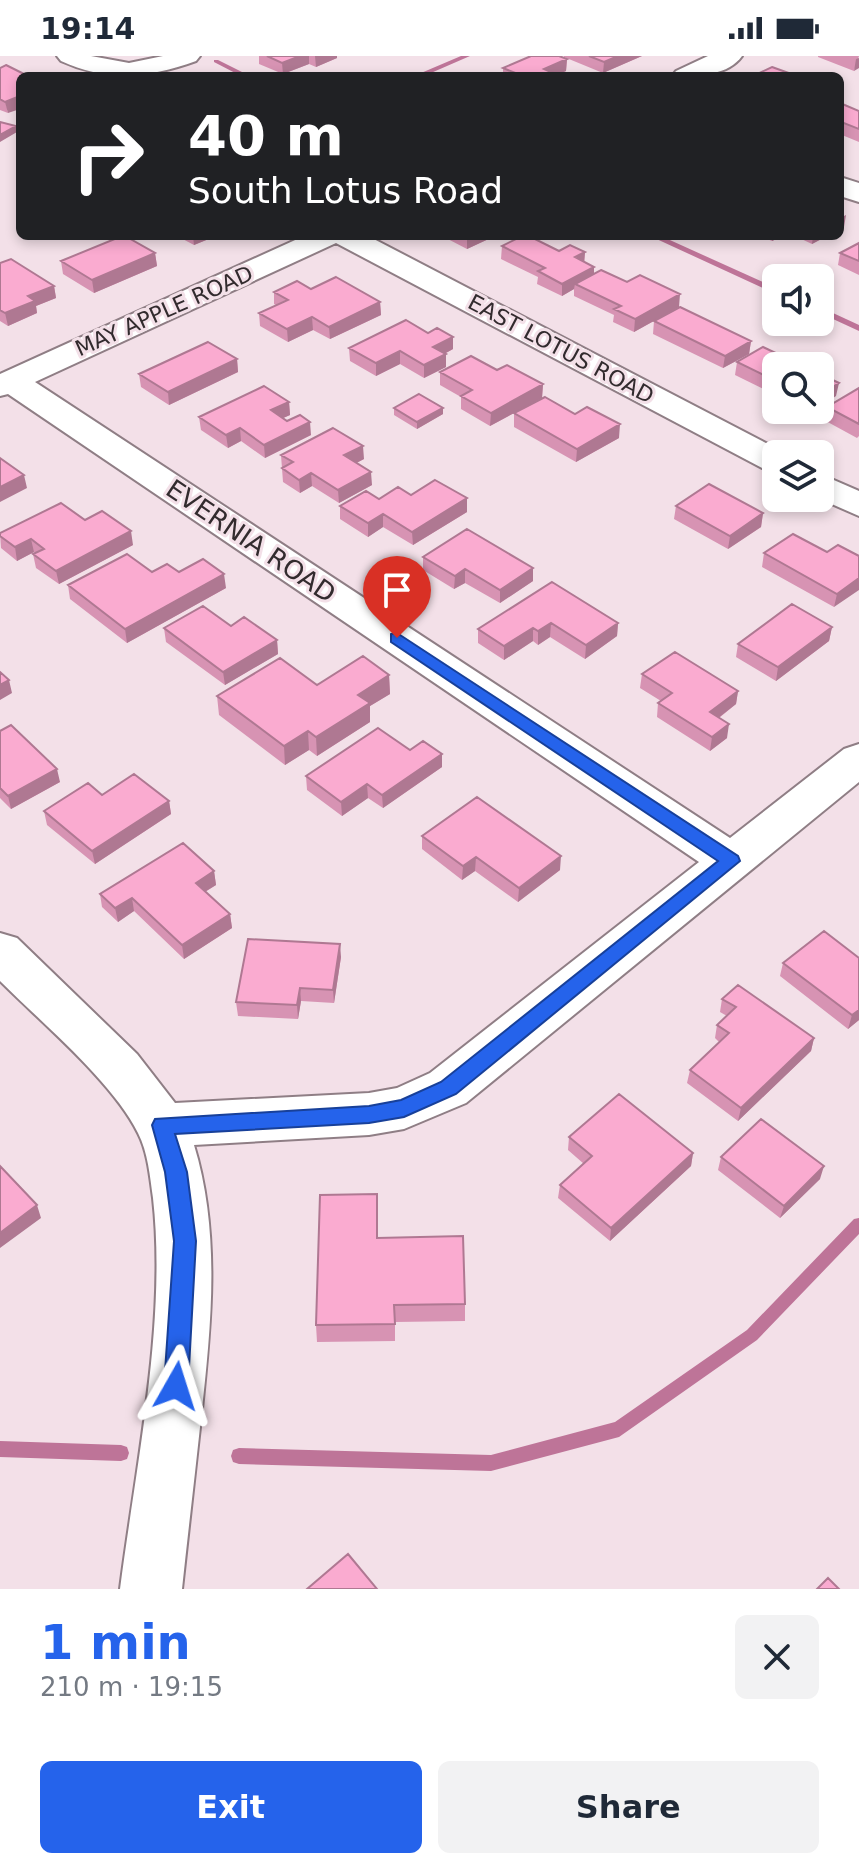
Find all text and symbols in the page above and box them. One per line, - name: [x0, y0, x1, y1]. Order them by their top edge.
- text: 19:14: [40, 11, 136, 46]
- text: 40 m: [188, 103, 344, 168]
- icon: right: [56, 104, 160, 208]
- text: South Lotus Road: [188, 170, 503, 211]
- street label: MAY APPLE ROAD: [71, 261, 257, 361]
- map controls: [762, 264, 834, 512]
- button: sound: [762, 264, 834, 336]
- street label: EAST LOTUS ROAD: [464, 289, 658, 409]
- button: search: [762, 352, 834, 424]
- button: layers: [762, 440, 834, 512]
- street label: EVERNIA ROAD: [161, 473, 341, 609]
- pin: [363, 556, 431, 638]
- icon: arrive: [375, 568, 419, 612]
- position arrow: [134, 1344, 218, 1428]
- text: 1 min: [40, 1614, 191, 1670]
- button: close: [735, 1615, 819, 1699]
- text: 210 m · 19:15: [40, 1672, 223, 1702]
- button: Exit: [40, 1761, 422, 1853]
- button: Share: [438, 1761, 819, 1853]

